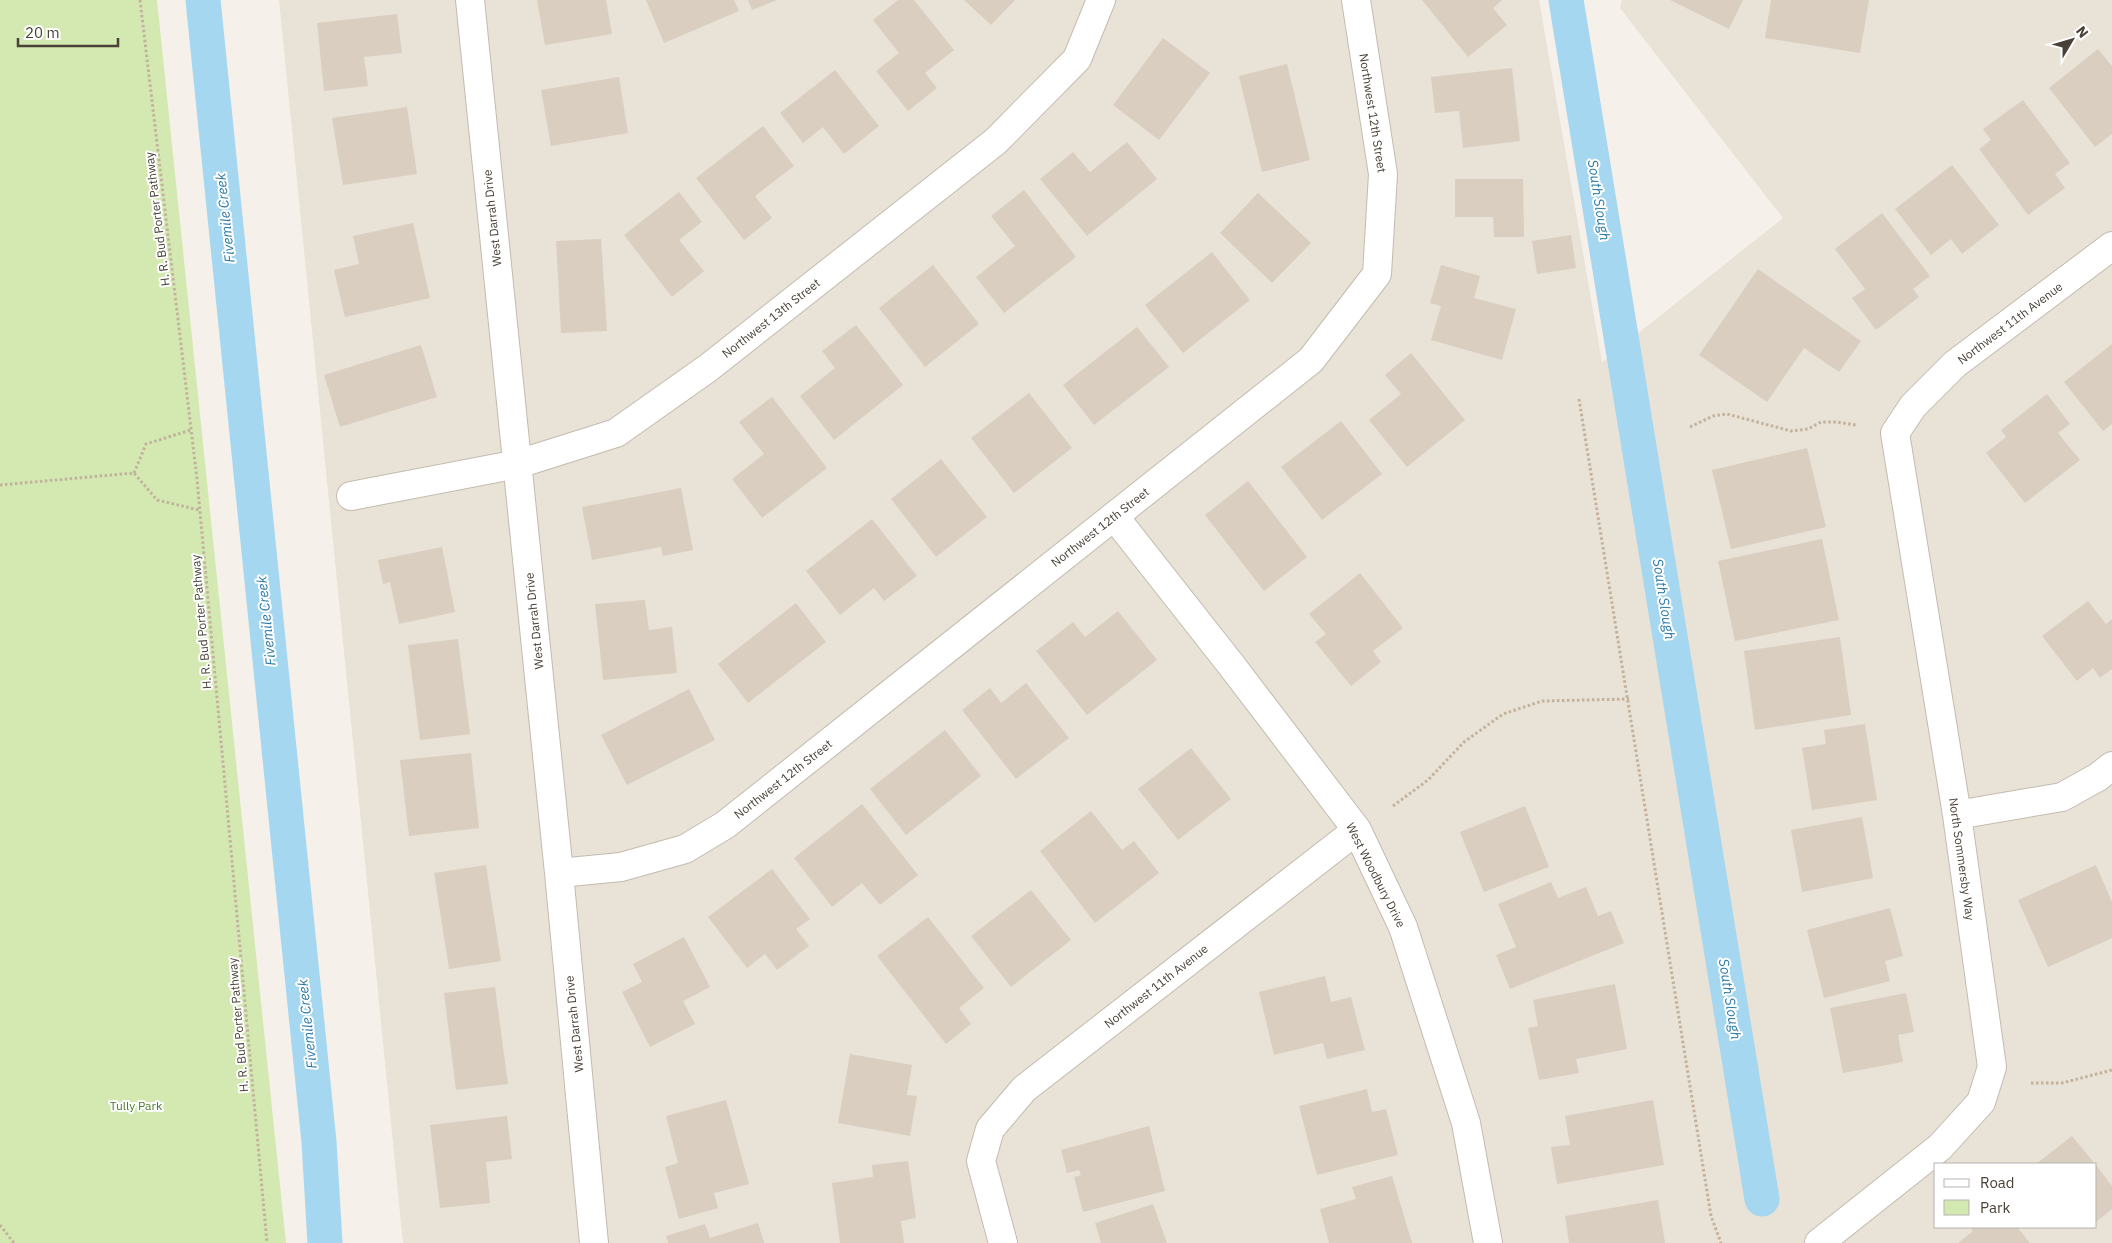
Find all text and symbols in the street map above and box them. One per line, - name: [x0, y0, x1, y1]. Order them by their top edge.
- scale bar: [18, 15, 118, 47]
- north arrow: [2047, 15, 2097, 65]
- text: N: [2072, 22, 2092, 42]
- text: 20 m: [25, 23, 60, 42]
- street label: Northwest 12th Street: [1356, 52, 1390, 174]
- street label: H. R. Bud Porter Pathway: [141, 151, 173, 287]
- water label: South Slough: [1584, 158, 1614, 242]
- street label: West Darrah Drive: [479, 169, 505, 267]
- water label: Fivemile Creek: [211, 172, 239, 264]
- street label: Northwest 13th Street: [719, 275, 823, 361]
- street label: Northwest 11th Avenue: [1955, 278, 2066, 367]
- street label: Northwest 12th Street: [1048, 484, 1152, 570]
- street label: H. R. Bud Porter Pathway: [188, 554, 214, 690]
- water label: South Slough: [1649, 557, 1679, 641]
- street label: West Darrah Drive: [521, 572, 547, 670]
- water label: Fivemile Creek: [252, 575, 280, 667]
- street label: Northwest 12th Street: [731, 736, 835, 822]
- street label: North Sommersby Way: [1946, 797, 1978, 921]
- street label: West Woodbury Drive: [1343, 820, 1409, 930]
- street label: Northwest 11th Avenue: [1101, 941, 1211, 1031]
- street label: H. R. Bud Porter Pathway: [225, 957, 251, 1093]
- water label: South Slough: [1715, 957, 1745, 1041]
- street label: West Darrah Drive: [561, 975, 587, 1073]
- water label: Fivemile Creek: [293, 978, 321, 1070]
- park label: Tully Park: [110, 1098, 163, 1113]
- legend: [1934, 1163, 2097, 1228]
- text: Road: [1980, 1173, 2015, 1192]
- text: Park: [1980, 1198, 2010, 1217]

